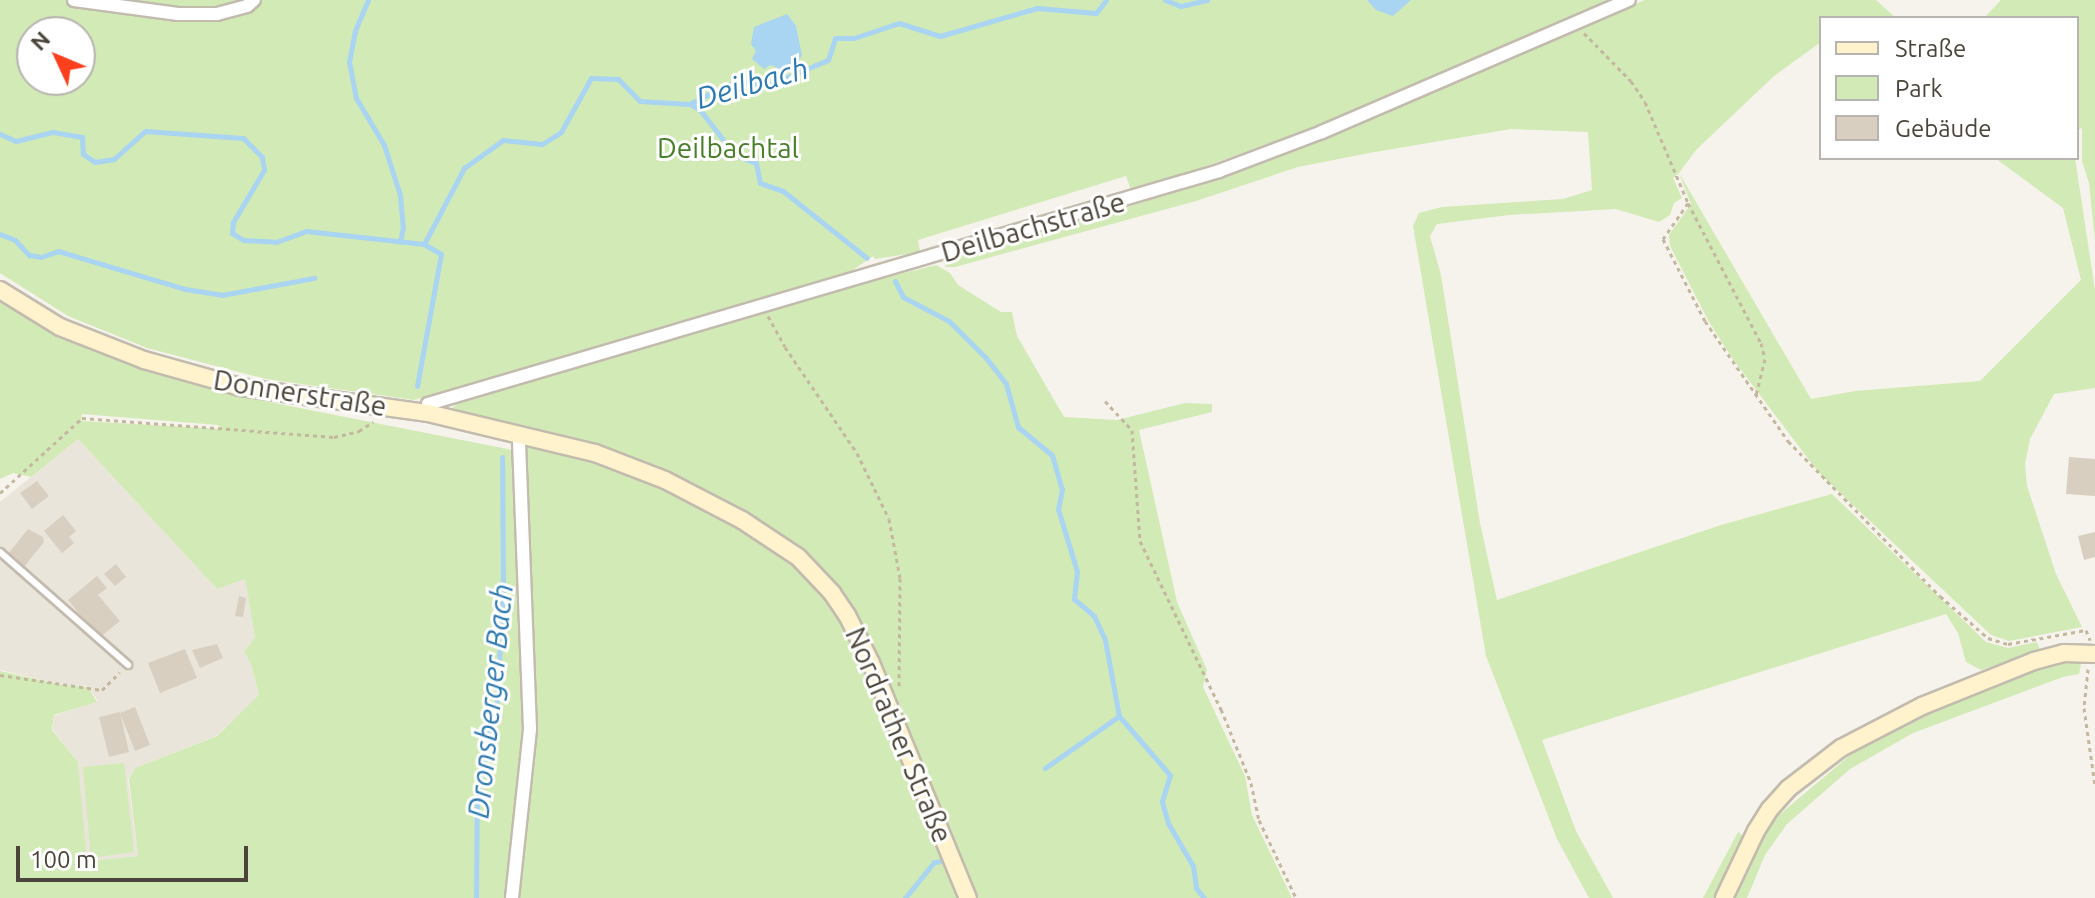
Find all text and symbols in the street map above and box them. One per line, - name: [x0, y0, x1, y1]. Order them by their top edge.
- north arrow: [16, 16, 96, 96]
- legend: [1819, 16, 2079, 160]
- text: N: [25, 26, 55, 55]
- text: Straße: [1895, 35, 1966, 62]
- water label: Deilbach: [692, 50, 812, 116]
- text: Park: [1895, 75, 1943, 102]
- text: Gebäude: [1895, 115, 1992, 142]
- park label: Deilbachtal: [657, 131, 799, 165]
- street label: Deilbachstraße: [937, 185, 1129, 269]
- street label: Donnerstraße: [211, 363, 389, 423]
- water label: Dronsberger Bach: [460, 582, 520, 820]
- street label: Nordrather Straße: [838, 622, 960, 848]
- scale bar: [20, 830, 252, 880]
- text: 100 m: [30, 846, 97, 873]

